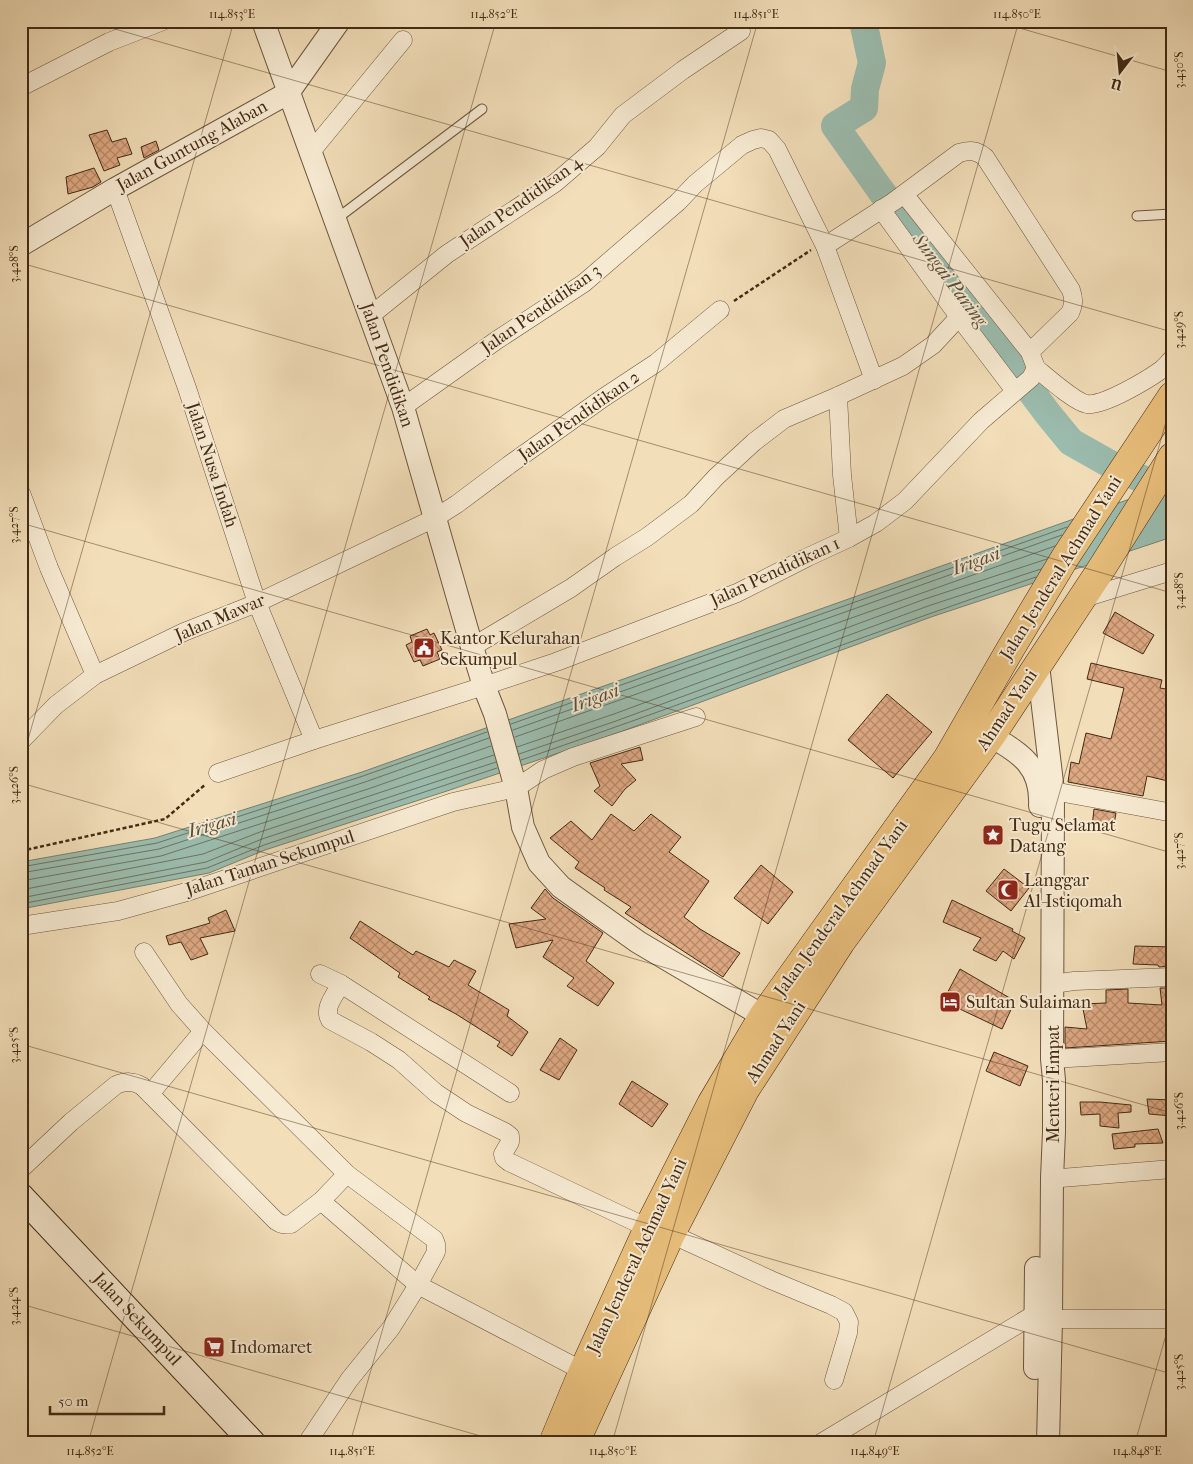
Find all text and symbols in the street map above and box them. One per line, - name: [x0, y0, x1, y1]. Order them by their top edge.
- text: 114.853°E: [209, 7, 255, 21]
- text: 114.852°E: [470, 7, 518, 21]
- text: 114.851°E: [733, 7, 779, 21]
- text: 114.850°E: [993, 7, 1041, 21]
- north arrow: [1096, 48, 1146, 98]
- text: 3.430°S: [1172, 52, 1186, 88]
- text: U: [1109, 74, 1125, 94]
- street label: Jalan Guntung Alaban: [111, 96, 272, 197]
- street label: Jalan Pendidikan 4: [454, 152, 587, 253]
- water label: Sungai Paring: [907, 228, 993, 331]
- text: 3.428°S: [7, 245, 21, 283]
- street label: Jalan Pendidikan 3: [475, 260, 605, 359]
- street label: Jalan Pendidikan: [355, 298, 418, 430]
- text: 3.429°S: [1172, 311, 1186, 349]
- street label: Jalan Pendidikan 2: [513, 366, 644, 467]
- street label: Jalan Nusa Indah: [181, 398, 242, 530]
- street label: Jalan Jenderal Achmad Yani: [995, 472, 1127, 666]
- text: 3.427°S: [7, 506, 21, 544]
- street label: Jalan Pendidikan 1: [705, 533, 843, 612]
- water label: Irigasi: [948, 542, 1005, 580]
- text: 3.428°S: [1172, 572, 1186, 610]
- street label: Jalan Mawar: [170, 589, 269, 647]
- place label: Kantor Kelurahan Sekumpul: [440, 628, 581, 670]
- public building icon: Kantor Kelurahan Sekumpul: [412, 636, 436, 660]
- street label: Ahmad Yani: [972, 665, 1042, 756]
- water label: Irigasi: [567, 679, 624, 717]
- text: 3.426°S: [7, 766, 21, 804]
- water label: Irigasi: [184, 807, 240, 843]
- street label: Jalan Jenderal Achmad Yani: [769, 815, 912, 1002]
- place label: Tugu Selamat Datang: [1009, 815, 1117, 857]
- place icon: Tugu Selamat Datang: [981, 823, 1005, 847]
- street label: Jalan Taman Sekumpul: [181, 826, 357, 901]
- text: 3.427°S: [1172, 832, 1186, 870]
- place label: Langgar Al-Istiqomah: [1023, 870, 1122, 912]
- mosque icon: Langgar Al-Istiqomah: [996, 878, 1020, 902]
- hotel icon: Sultan Sulaiman: [938, 990, 962, 1014]
- place label: Sultan Sulaiman: [966, 992, 1092, 1013]
- street label: Ahmad Yani: [741, 996, 811, 1088]
- street label: Menteri Empat: [1043, 1024, 1064, 1143]
- text: 3.425°S: [7, 1027, 21, 1063]
- text: 3.426°S: [1172, 1092, 1186, 1130]
- street label: Jalan Jenderal Achmad Yani: [582, 1154, 692, 1359]
- street label: Jalan Sekumpul: [87, 1267, 186, 1370]
- text: 3.424°S: [7, 1287, 21, 1325]
- supermarket icon: Indomaret: [202, 1335, 226, 1359]
- place label: Indomaret: [230, 1337, 313, 1358]
- text: 3.425°S: [1172, 1354, 1186, 1390]
- scale bar: [50, 1384, 164, 1416]
- text: 50 m: [58, 1392, 89, 1410]
- text: 114.852°E: [66, 1444, 114, 1458]
- text: 114.851°E: [329, 1444, 375, 1458]
- text: 114.850°E: [589, 1444, 637, 1458]
- text: 114.849°E: [850, 1444, 900, 1458]
- text: 114.848°E: [1112, 1444, 1162, 1458]

